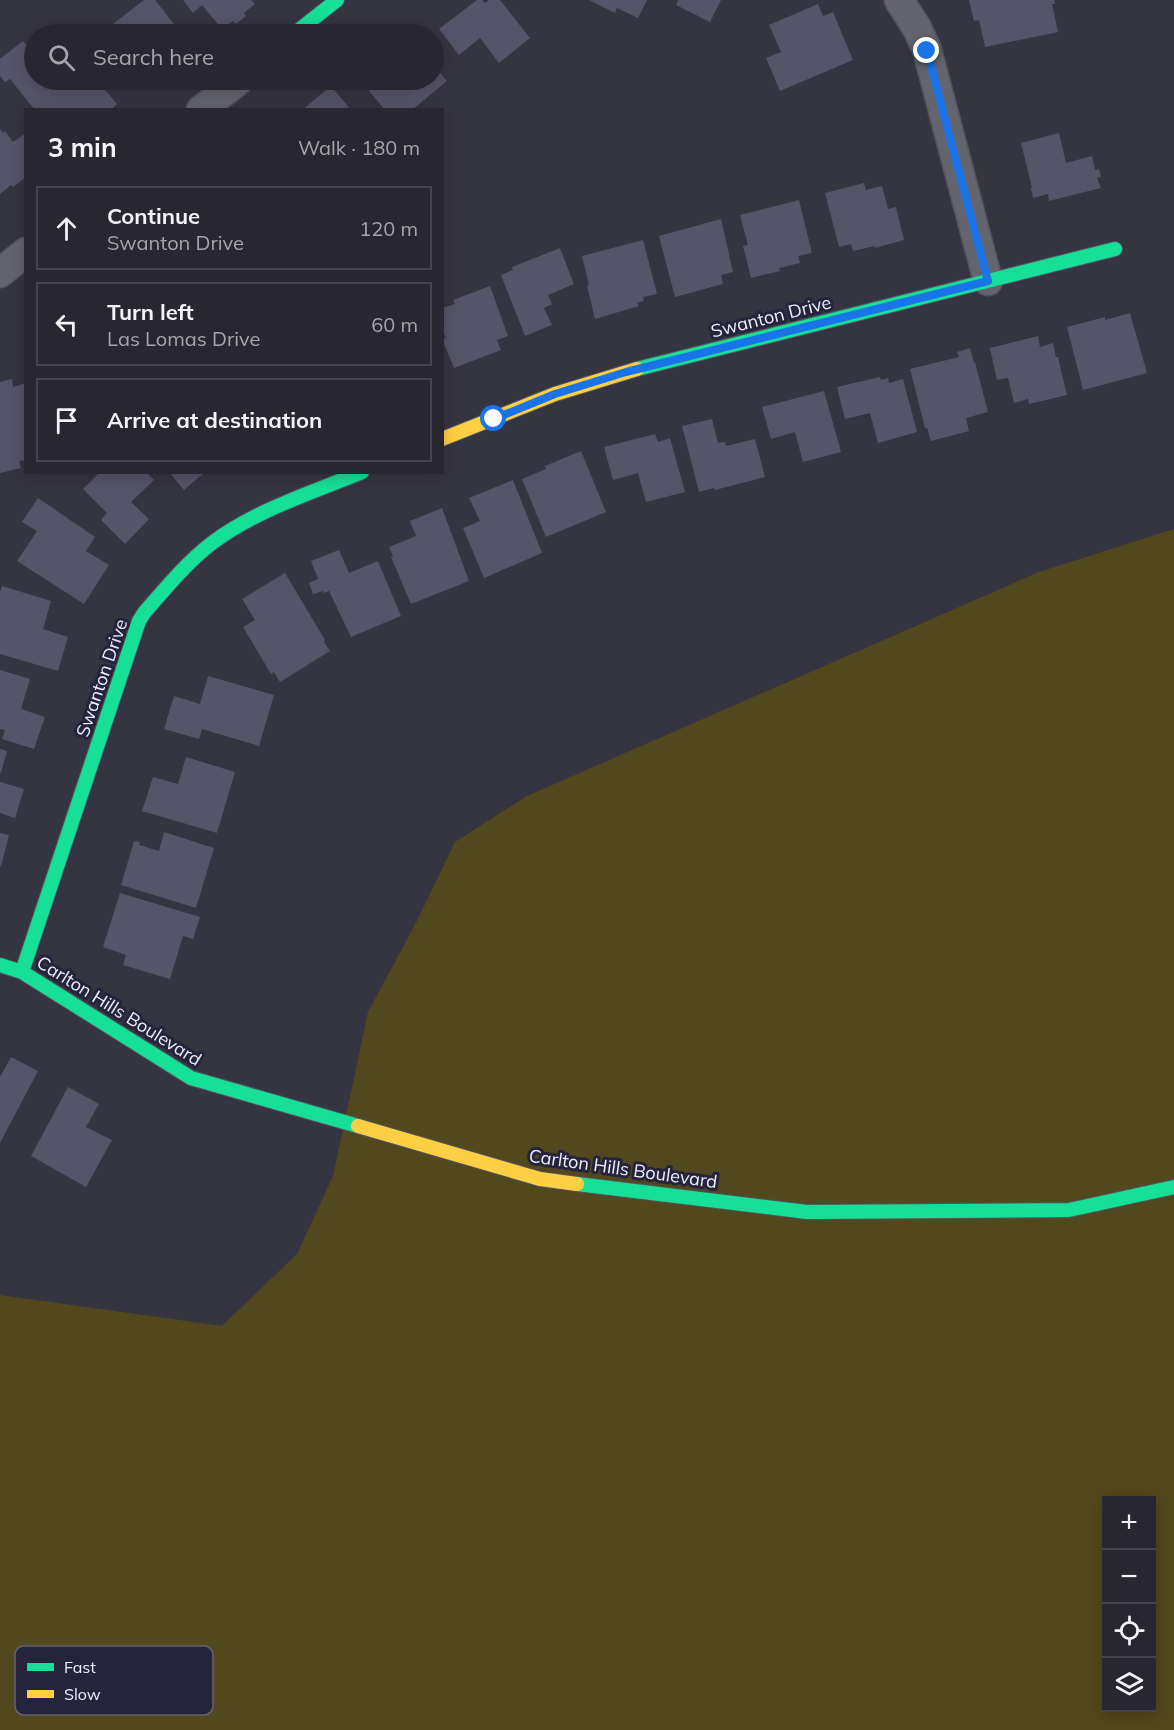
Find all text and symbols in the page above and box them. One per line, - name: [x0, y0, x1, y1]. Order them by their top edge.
- search box: [24, 24, 444, 90]
- route end: [913, 37, 939, 63]
- icon: search: [45, 41, 78, 74]
- text: Search here: [93, 43, 214, 71]
- text: 3 min: [48, 131, 117, 164]
- text: Walk · 180 m: [298, 135, 420, 160]
- text: Continue: [107, 202, 200, 230]
- icon: ahead: [50, 212, 83, 245]
- text: 120 m: [359, 216, 418, 241]
- text: Swanton Drive: [107, 230, 244, 255]
- street label: Swanton Drive: [708, 290, 833, 343]
- text: Turn left: [107, 298, 194, 326]
- icon: left: [50, 308, 83, 341]
- text: 60 m: [371, 312, 418, 337]
- text: Las Lomas Drive: [107, 326, 260, 351]
- icon: arrive: [50, 404, 83, 437]
- route start: [480, 405, 506, 431]
- text: Arrive at destination: [107, 406, 322, 434]
- street label: Swanton Drive: [71, 616, 132, 740]
- street label: Carlton Hills Boulevard: [33, 951, 206, 1071]
- street label: Carlton Hills Boulevard: [527, 1144, 719, 1193]
- map controls: [1102, 1496, 1156, 1712]
- button: +: [1102, 1496, 1156, 1550]
- button: −: [1102, 1550, 1156, 1604]
- button: locate: [1102, 1604, 1156, 1658]
- legend: [15, 1646, 213, 1715]
- text: Fast: [64, 1657, 96, 1677]
- button: layers: [1102, 1658, 1156, 1712]
- text: Slow: [64, 1684, 101, 1704]

